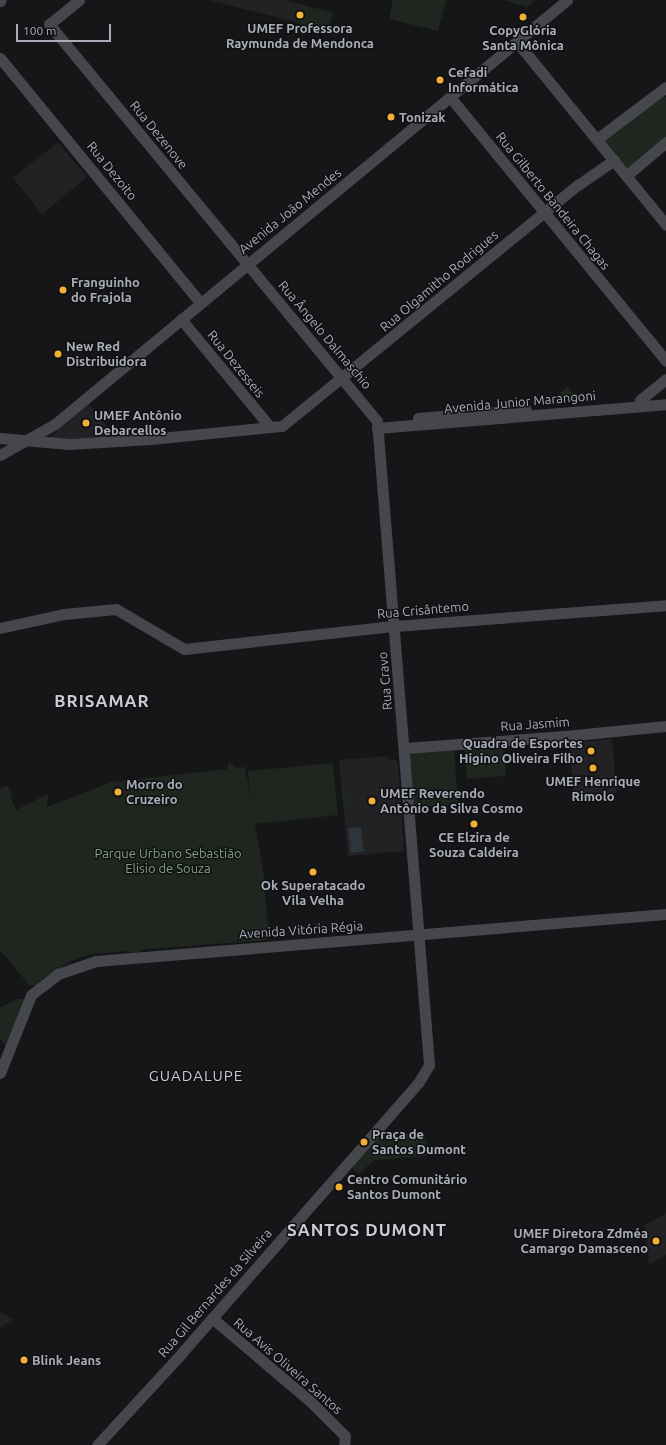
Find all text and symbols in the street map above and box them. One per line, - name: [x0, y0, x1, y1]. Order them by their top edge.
- marker: UMEF Professora Raymunda de Mendonca: [295, 10, 305, 20]
- marker: CopyGlória Santa Mônica: [518, 12, 528, 22]
- scale bar: [18, 16, 113, 42]
- place label: UMEF Professora Raymunda de Mendonca: [226, 21, 374, 52]
- place label: CopyGlória Santa Mônica: [482, 23, 564, 54]
- text: 100 m: [23, 24, 56, 37]
- place label: Cefadi Informática: [448, 65, 519, 96]
- marker: Cefadi Informática: [435, 75, 445, 85]
- street label: Rua Dezenove: [127, 98, 191, 172]
- place label: Tonizak: [399, 109, 446, 125]
- marker: Tonizak: [386, 112, 396, 122]
- street label: Rua Gilberto Bandeira Chagas: [493, 129, 613, 273]
- street label: Rua Dezoito: [84, 139, 140, 203]
- street label: Avenida João Mendes: [236, 165, 344, 257]
- street label: Rua Olgamitho Rodrigues: [377, 227, 501, 335]
- place label: Franguinho do Frajola: [71, 275, 140, 306]
- street label: Rua Ângelo Dalmaschio: [275, 278, 375, 392]
- marker: Franguinho do Frajola: [58, 285, 68, 295]
- street label: Rua Dezesseis: [204, 327, 268, 401]
- place label: New Red Distribuidora: [66, 339, 147, 370]
- marker: New Red Distribuidora: [53, 349, 63, 359]
- street label: Avenida Junior Marangoni: [444, 388, 596, 416]
- place label: UMEF Antônio Debarcellos: [94, 408, 182, 439]
- marker: UMEF Antônio Debarcellos: [81, 418, 91, 428]
- street label: Rua Crisântemo: [376, 598, 470, 622]
- street label: Rua Cravo: [375, 651, 395, 711]
- district label: BRISAMAR: [54, 691, 150, 711]
- street label: Rua Jasmim: [500, 714, 570, 734]
- place label: Quadra de Esportes Higino Oliveira Filho: [459, 736, 583, 767]
- marker: Quadra de Esportes Higino Oliveira Filho: [586, 746, 596, 756]
- marker: UMEF Henrique Rimolo: [588, 763, 598, 773]
- place label: UMEF Henrique Rimolo: [545, 774, 641, 805]
- place label: Morro do Cruzeiro: [126, 777, 183, 808]
- place label: UMEF Reverendo Antônio da Silva Cosmo: [380, 786, 523, 817]
- marker: Morro do Cruzeiro: [113, 787, 123, 797]
- marker: UMEF Reverendo Antônio da Silva Cosmo: [367, 796, 377, 806]
- marker: CE Elzira de Souza Caldeira: [469, 819, 479, 829]
- place label: CE Elzira de Souza Caldeira: [429, 830, 519, 861]
- park label: Parque Urbano Sebastião Elisio de Souza: [94, 846, 242, 877]
- marker: Ok Superatacado Vila Velha: [308, 867, 318, 877]
- place label: Ok Superatacado Vila Velha: [261, 878, 365, 909]
- street label: Avenida Vitória Régia: [238, 918, 364, 942]
- district label: GUADALUPE: [149, 1067, 243, 1085]
- place label: Praça de Santos Dumont: [372, 1127, 466, 1158]
- marker: Praça de Santos Dumont: [359, 1137, 369, 1147]
- place label: Centro Comunitário Santos Dumont: [347, 1172, 467, 1203]
- marker: Centro Comunitário Santos Dumont: [334, 1182, 344, 1192]
- district label: SANTOS DUMONT: [287, 1220, 447, 1240]
- street label: Rua Gil Bernardes da Silveira: [155, 1226, 275, 1360]
- place label: UMEF Diretora Zdméa Camargo Damasceno: [514, 1226, 648, 1257]
- marker: UMEF Diretora Zdméa Camargo Damasceno: [651, 1236, 661, 1246]
- street label: Rua Avis Oliveira Santos: [231, 1315, 345, 1417]
- place label: Blink Jeans: [32, 1352, 101, 1368]
- marker: Blink Jeans: [19, 1355, 29, 1365]

